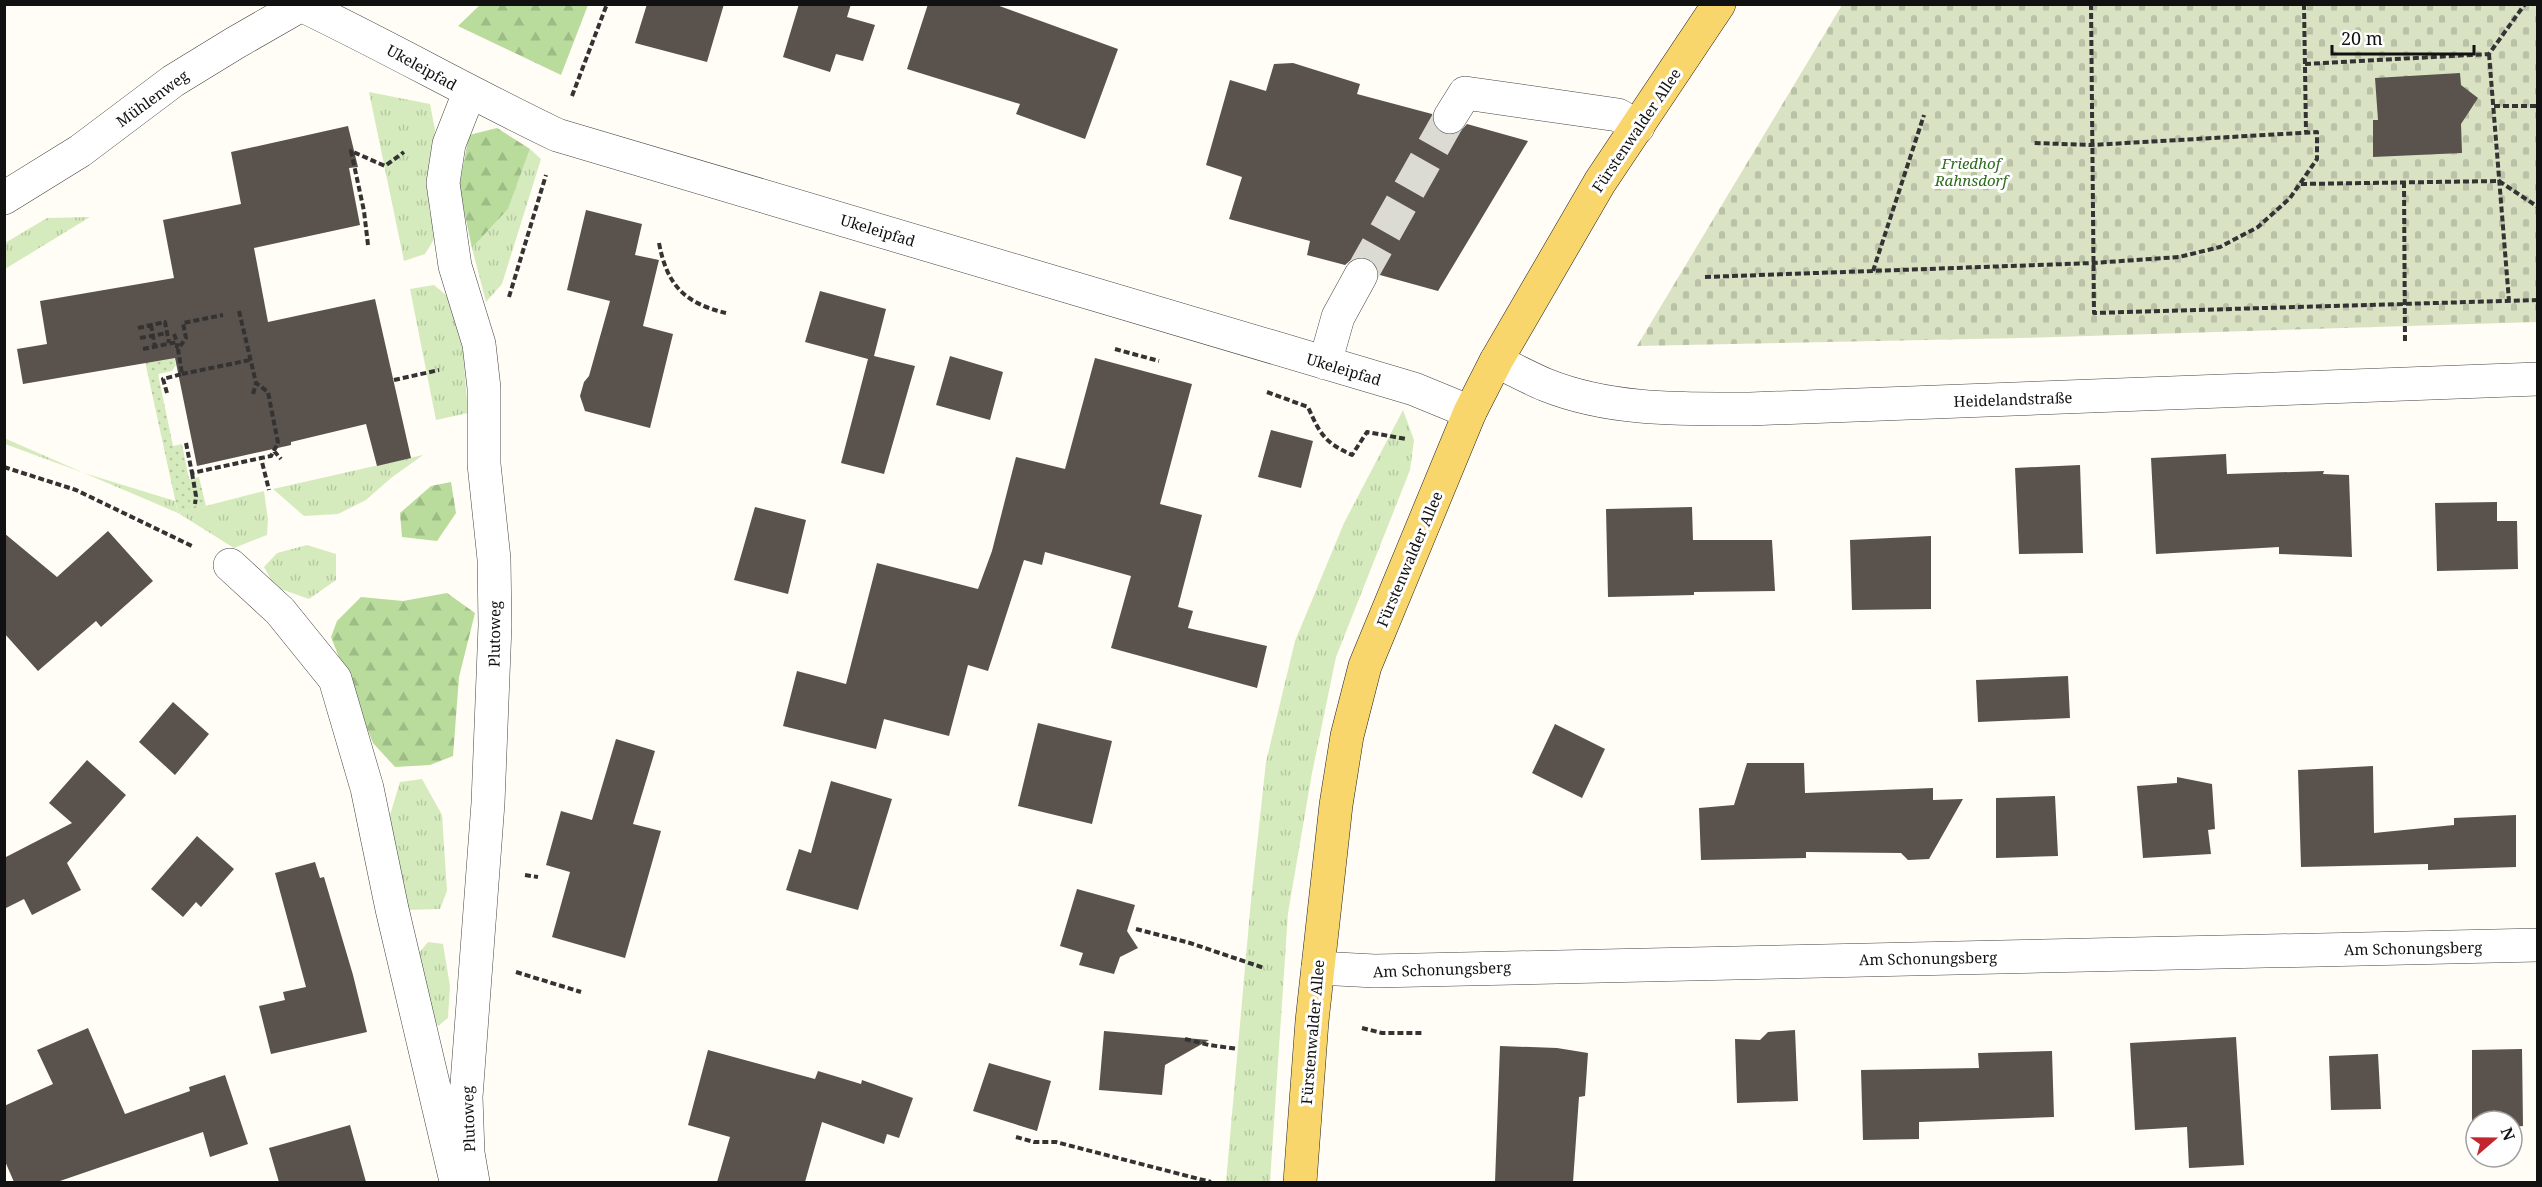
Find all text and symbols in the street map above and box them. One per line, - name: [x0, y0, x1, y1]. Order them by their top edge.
- scale bar: [2332, 18, 2474, 56]
- text: 20 m: [2341, 26, 2383, 50]
- street label: Ukeleipfad: [383, 40, 461, 94]
- street label: Fürstenwalder Allee: [1587, 64, 1685, 196]
- street label: Mühlenweg: [112, 65, 192, 131]
- park label: Friedhof Rahnsdorf: [1934, 153, 2011, 190]
- street label: Ukeleipfad: [838, 209, 918, 251]
- street label: Ukeleipfad: [1304, 348, 1384, 390]
- street label: Heidelandstraße: [1953, 387, 2073, 411]
- street label: Fürstenwalder Allee: [1371, 488, 1447, 630]
- street label: Plutoweg: [483, 601, 505, 667]
- street label: Am Schonungsberg: [2344, 937, 2482, 959]
- street label: Am Schonungsberg: [1859, 947, 1997, 969]
- street label: Am Schonungsberg: [1372, 957, 1512, 981]
- street label: Fürstenwalder Allee: [1296, 959, 1328, 1105]
- street label: Plutoweg: [457, 1086, 479, 1152]
- north arrow: [2464, 1109, 2524, 1169]
- text: N: [2496, 1124, 2521, 1144]

